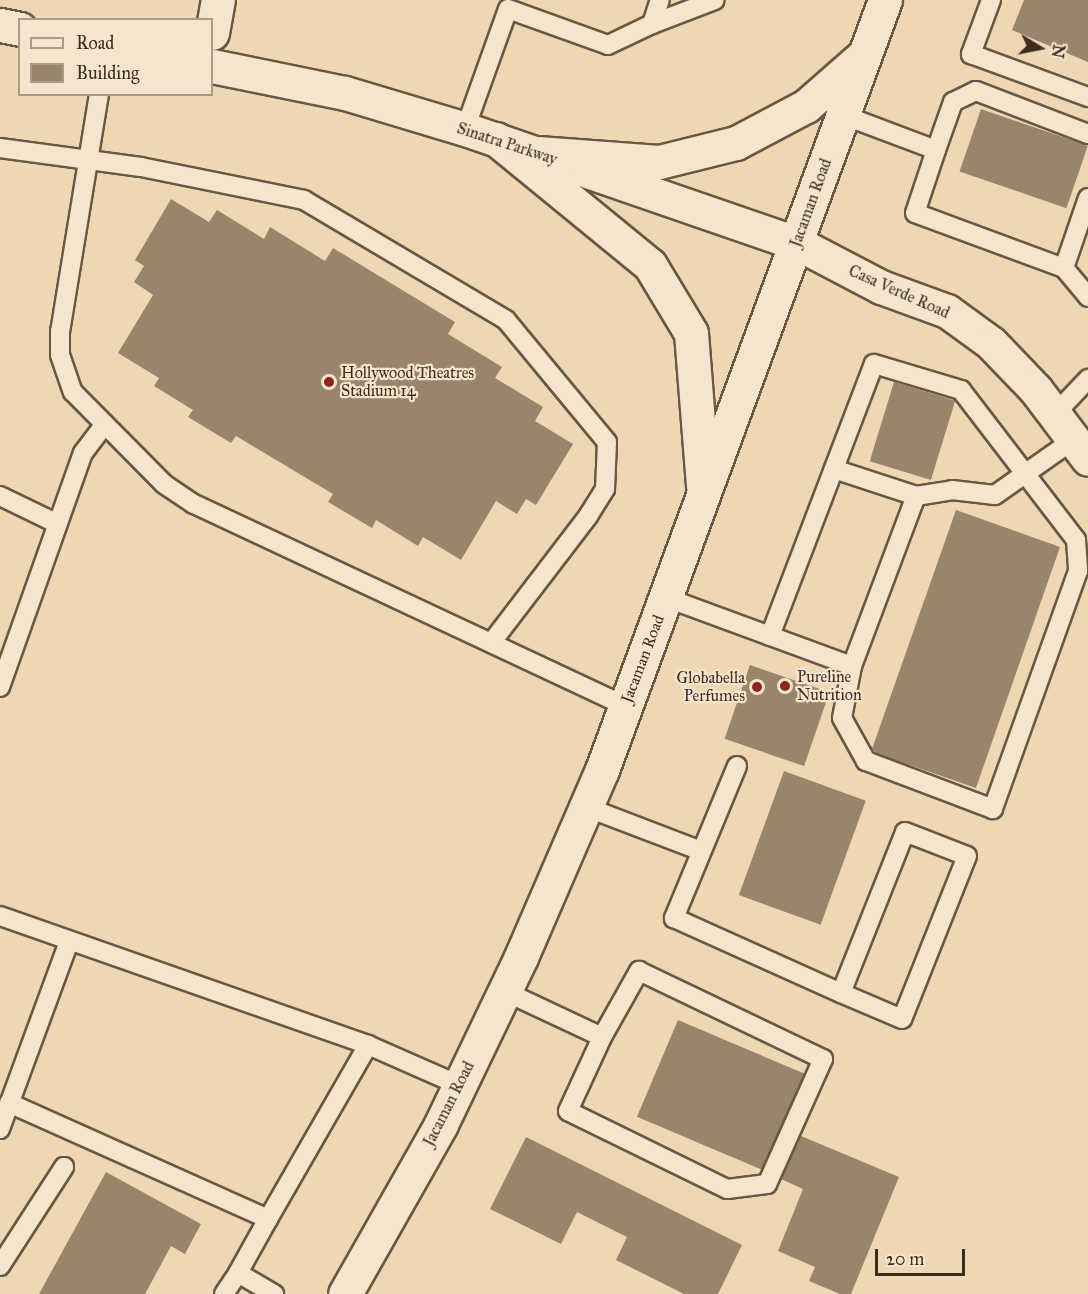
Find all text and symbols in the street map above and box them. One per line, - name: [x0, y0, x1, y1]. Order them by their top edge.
- legend: [18, 18, 213, 96]
- north arrow: [1010, 18, 1070, 78]
- text: Road: [76, 32, 114, 54]
- text: N: [1048, 43, 1069, 60]
- text: Building: [76, 62, 139, 84]
- street label: Sinatra Parkway: [454, 119, 560, 169]
- street label: Jacaman Road: [786, 156, 836, 250]
- street label: Casa Verde Road: [846, 261, 952, 323]
- place label: Hollywood Theatres Stadium 14: [341, 363, 474, 401]
- marker: Hollywood Theatres Stadium 14: [322, 375, 336, 389]
- street label: Jacaman Road: [617, 612, 669, 706]
- place label: Pureline Nutrition: [797, 667, 862, 705]
- place label: Globabella Perfumes: [676, 668, 745, 706]
- marker: Pureline Nutrition: [778, 679, 792, 693]
- marker: Globabella Perfumes: [750, 680, 764, 694]
- street label: Jacaman Road: [419, 1058, 479, 1150]
- scale bar: [878, 1237, 968, 1275]
- text: 20 m: [886, 1248, 924, 1270]

